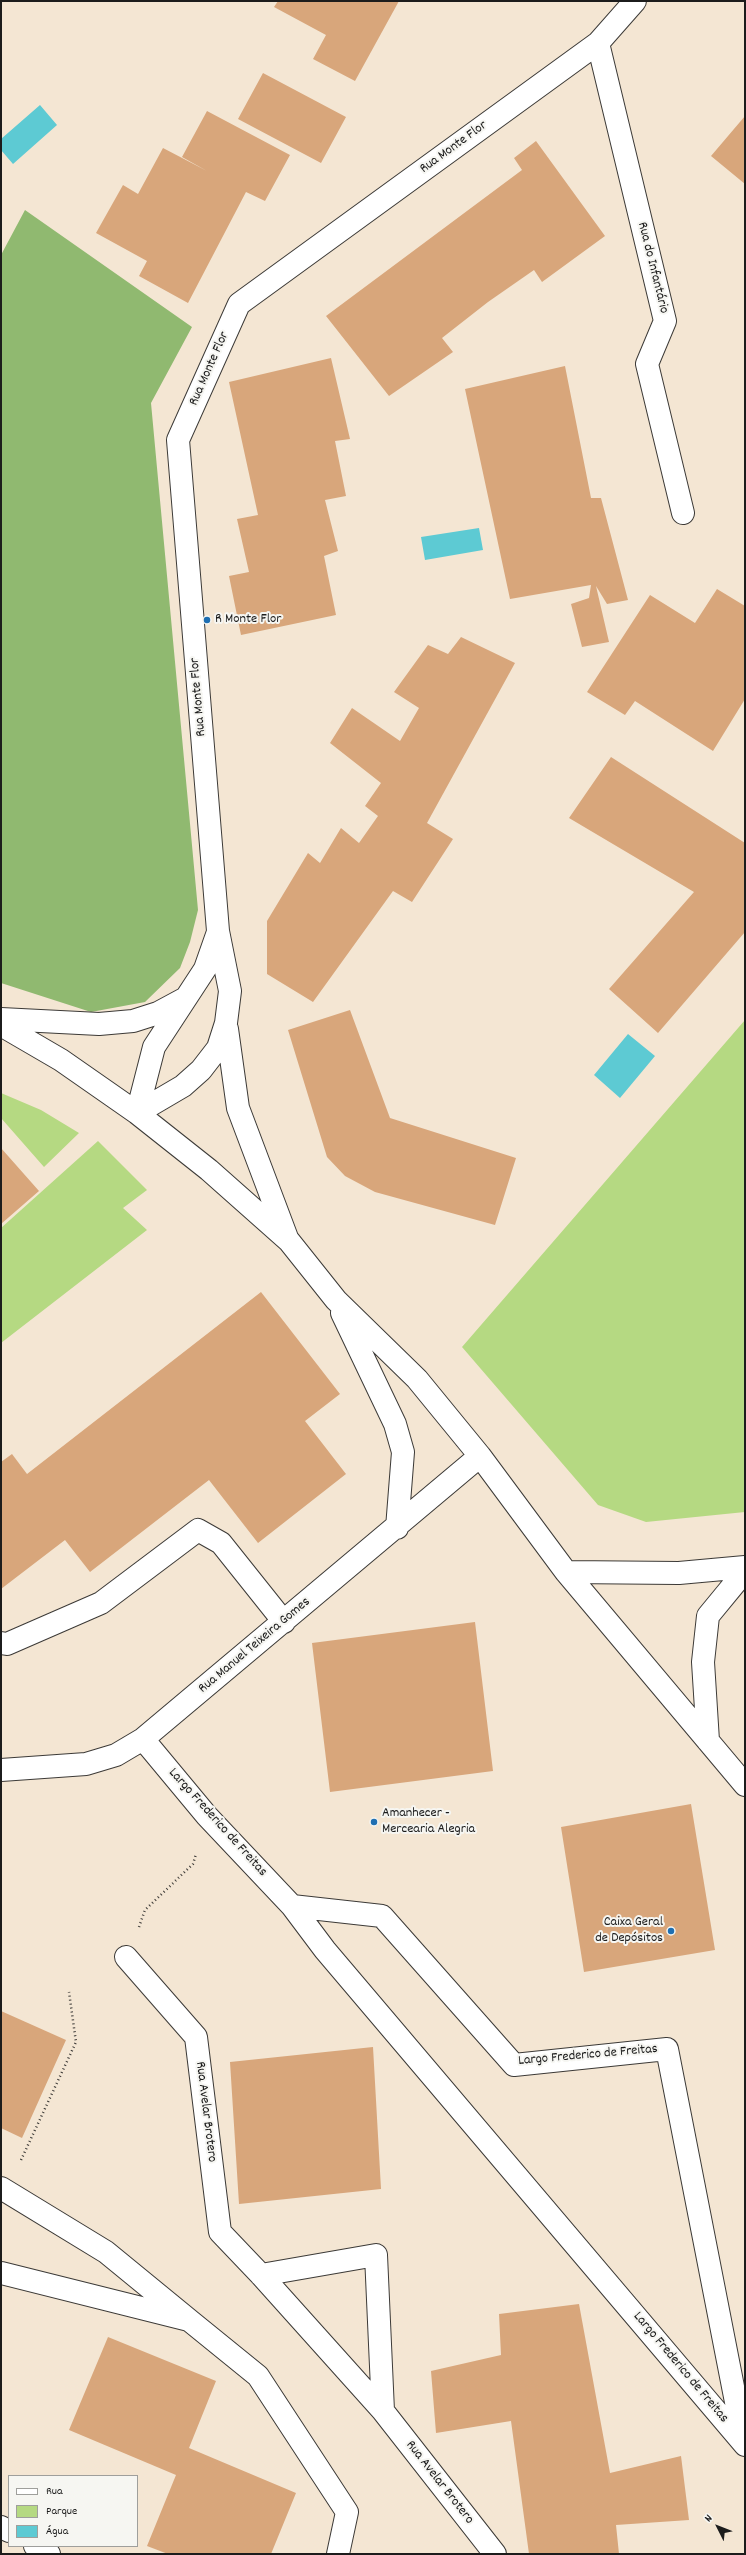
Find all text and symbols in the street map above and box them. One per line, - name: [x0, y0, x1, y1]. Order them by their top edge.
- street label: Rua Monte Flor: [417, 118, 491, 178]
- street label: Rua do Infantário: [633, 221, 671, 315]
- street label: Rua Monte Flor: [186, 329, 234, 409]
- place label: R Monte Flor: [215, 612, 281, 628]
- marker: R Monte Flor: [202, 615, 212, 625]
- street label: Rua Monte Flor: [187, 657, 211, 737]
- street label: Rua Manuel Teixeira Gomes: [196, 1594, 314, 1698]
- street label: Largo Frederico de Freitas: [164, 1765, 270, 1881]
- place label: Amanhecer - Mercearia Alegria: [382, 1806, 475, 1838]
- marker: Amanhecer - Mercearia Alegria: [369, 1817, 379, 1827]
- place label: Caixa Geral de Depósitos: [595, 1915, 663, 1948]
- marker: Caixa Geral de Depósitos: [666, 1926, 676, 1936]
- street label: Largo Frederico de Freitas: [518, 2042, 658, 2070]
- street label: Rua Avelar Brotero: [190, 2061, 220, 2163]
- street label: Largo Frederico de Freitas: [629, 2309, 731, 2427]
- street label: Rua Avelar Brotero: [401, 2438, 477, 2528]
- legend: [8, 2475, 138, 2547]
- text: Rua: [46, 2483, 63, 2500]
- text: Parque: [46, 2503, 77, 2520]
- north arrow: [698, 2507, 738, 2547]
- text: N: [701, 2512, 717, 2526]
- text: Água: [46, 2523, 68, 2540]

